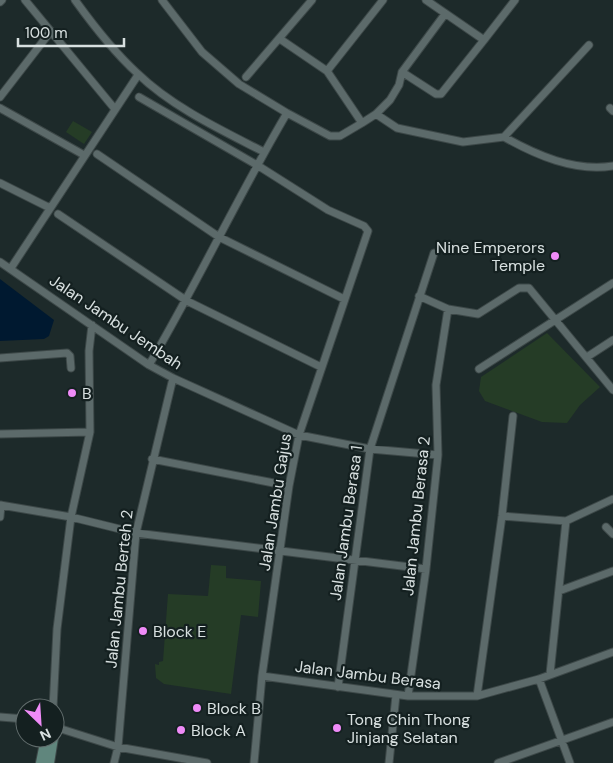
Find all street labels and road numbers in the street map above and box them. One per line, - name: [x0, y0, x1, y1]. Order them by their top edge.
- street label: Jalan Jambu Jembah: [45, 270, 187, 374]
- street label: Jalan Jambu Gajus: [254, 432, 296, 572]
- street label: Jalan Jambu Berasa 2: [397, 435, 435, 597]
- street label: Jalan Jambu Berasa 1: [325, 444, 367, 602]
- street label: Jalan Jambu Berteh 2: [100, 509, 138, 669]
- street label: Jalan Jambu Berasa: [294, 656, 442, 694]

